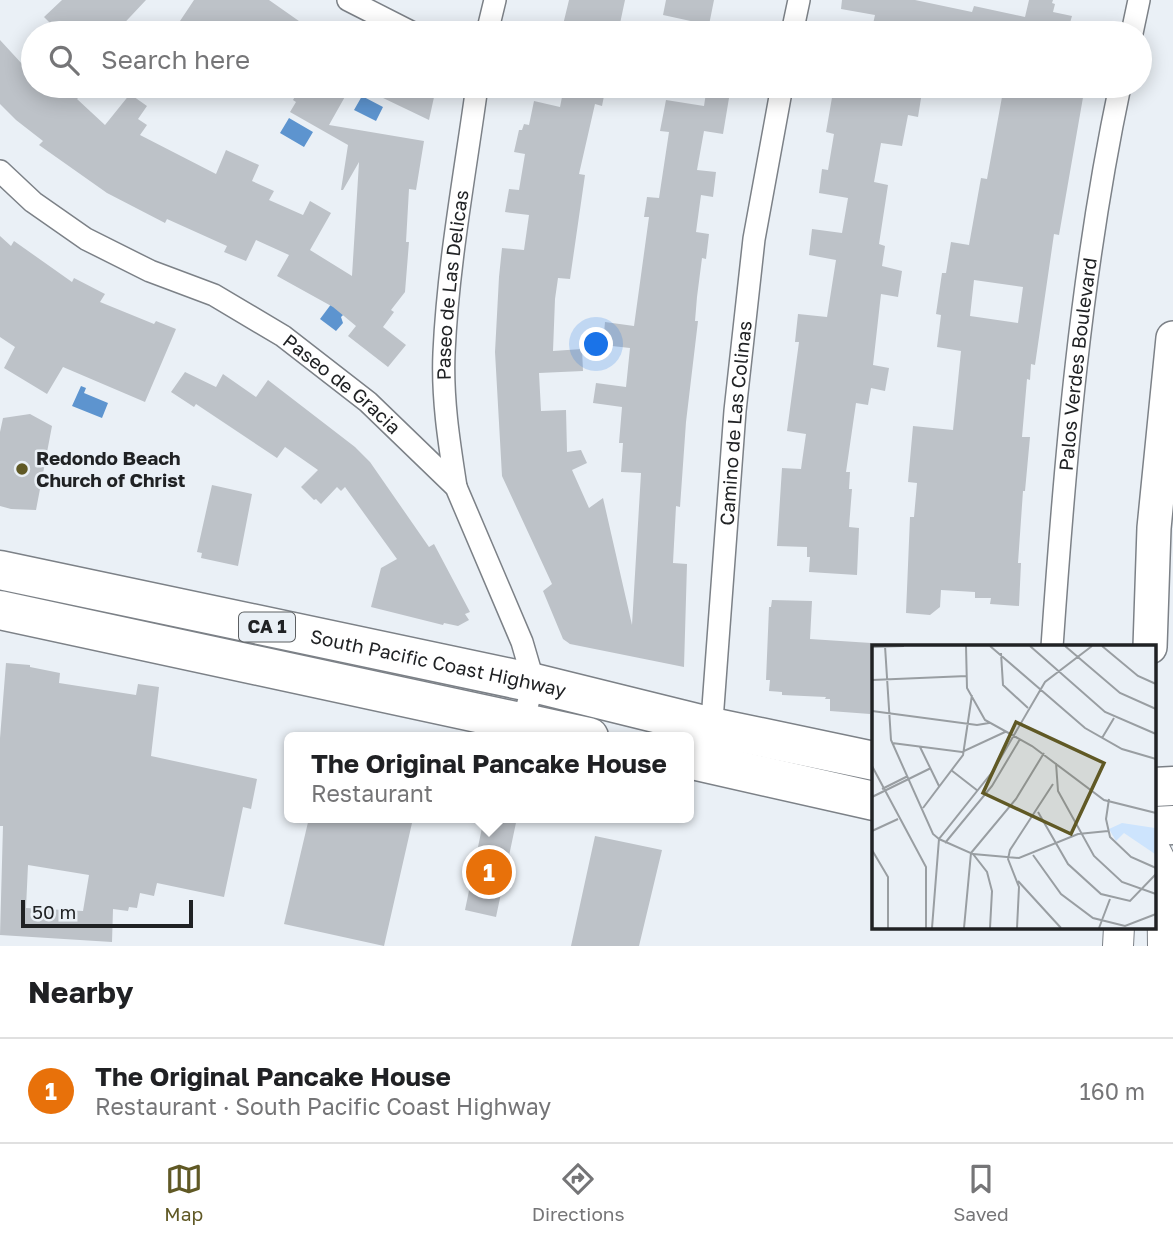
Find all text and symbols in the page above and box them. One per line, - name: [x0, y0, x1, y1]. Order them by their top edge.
- search box: [21, 21, 1152, 98]
- icon: search: [45, 41, 83, 79]
- text: Search here: [101, 44, 250, 75]
- street label: Paseo de Las Delicas: [432, 188, 473, 380]
- street label: Palos Verdes Boulevard: [1054, 256, 1101, 472]
- street label: Camino de Las Colinas: [715, 319, 756, 526]
- your location: [579, 327, 613, 361]
- street label: Paseo de Gracia: [279, 329, 406, 438]
- place label: Redondo Beach Church of Christ: [36, 446, 186, 491]
- marker: Redondo Beach Church of Christ: [14, 461, 30, 477]
- road number: CA 1: [239, 612, 295, 642]
- street label: South Pacific Coast Highway: [308, 624, 569, 702]
- inset map: [872, 645, 1156, 928]
- popup: [284, 732, 694, 823]
- text: The Original Pancake House: [311, 748, 667, 779]
- text: Restaurant: [311, 779, 433, 807]
- pin: 1: [466, 846, 512, 898]
- scale bar: [21, 897, 192, 929]
- text: 50 m: [32, 900, 76, 923]
- text: Nearby: [28, 974, 133, 1010]
- text: The Original Pancake House: [95, 1061, 451, 1092]
- text: 1: [45, 1077, 57, 1105]
- text: 160 m: [1080, 1077, 1145, 1105]
- text: Restaurant · South Pacific Coast Highway: [95, 1092, 551, 1120]
- tab: Map: [164, 1160, 203, 1225]
- tab: Directions: [532, 1160, 625, 1225]
- tab: Saved: [953, 1160, 1009, 1225]

